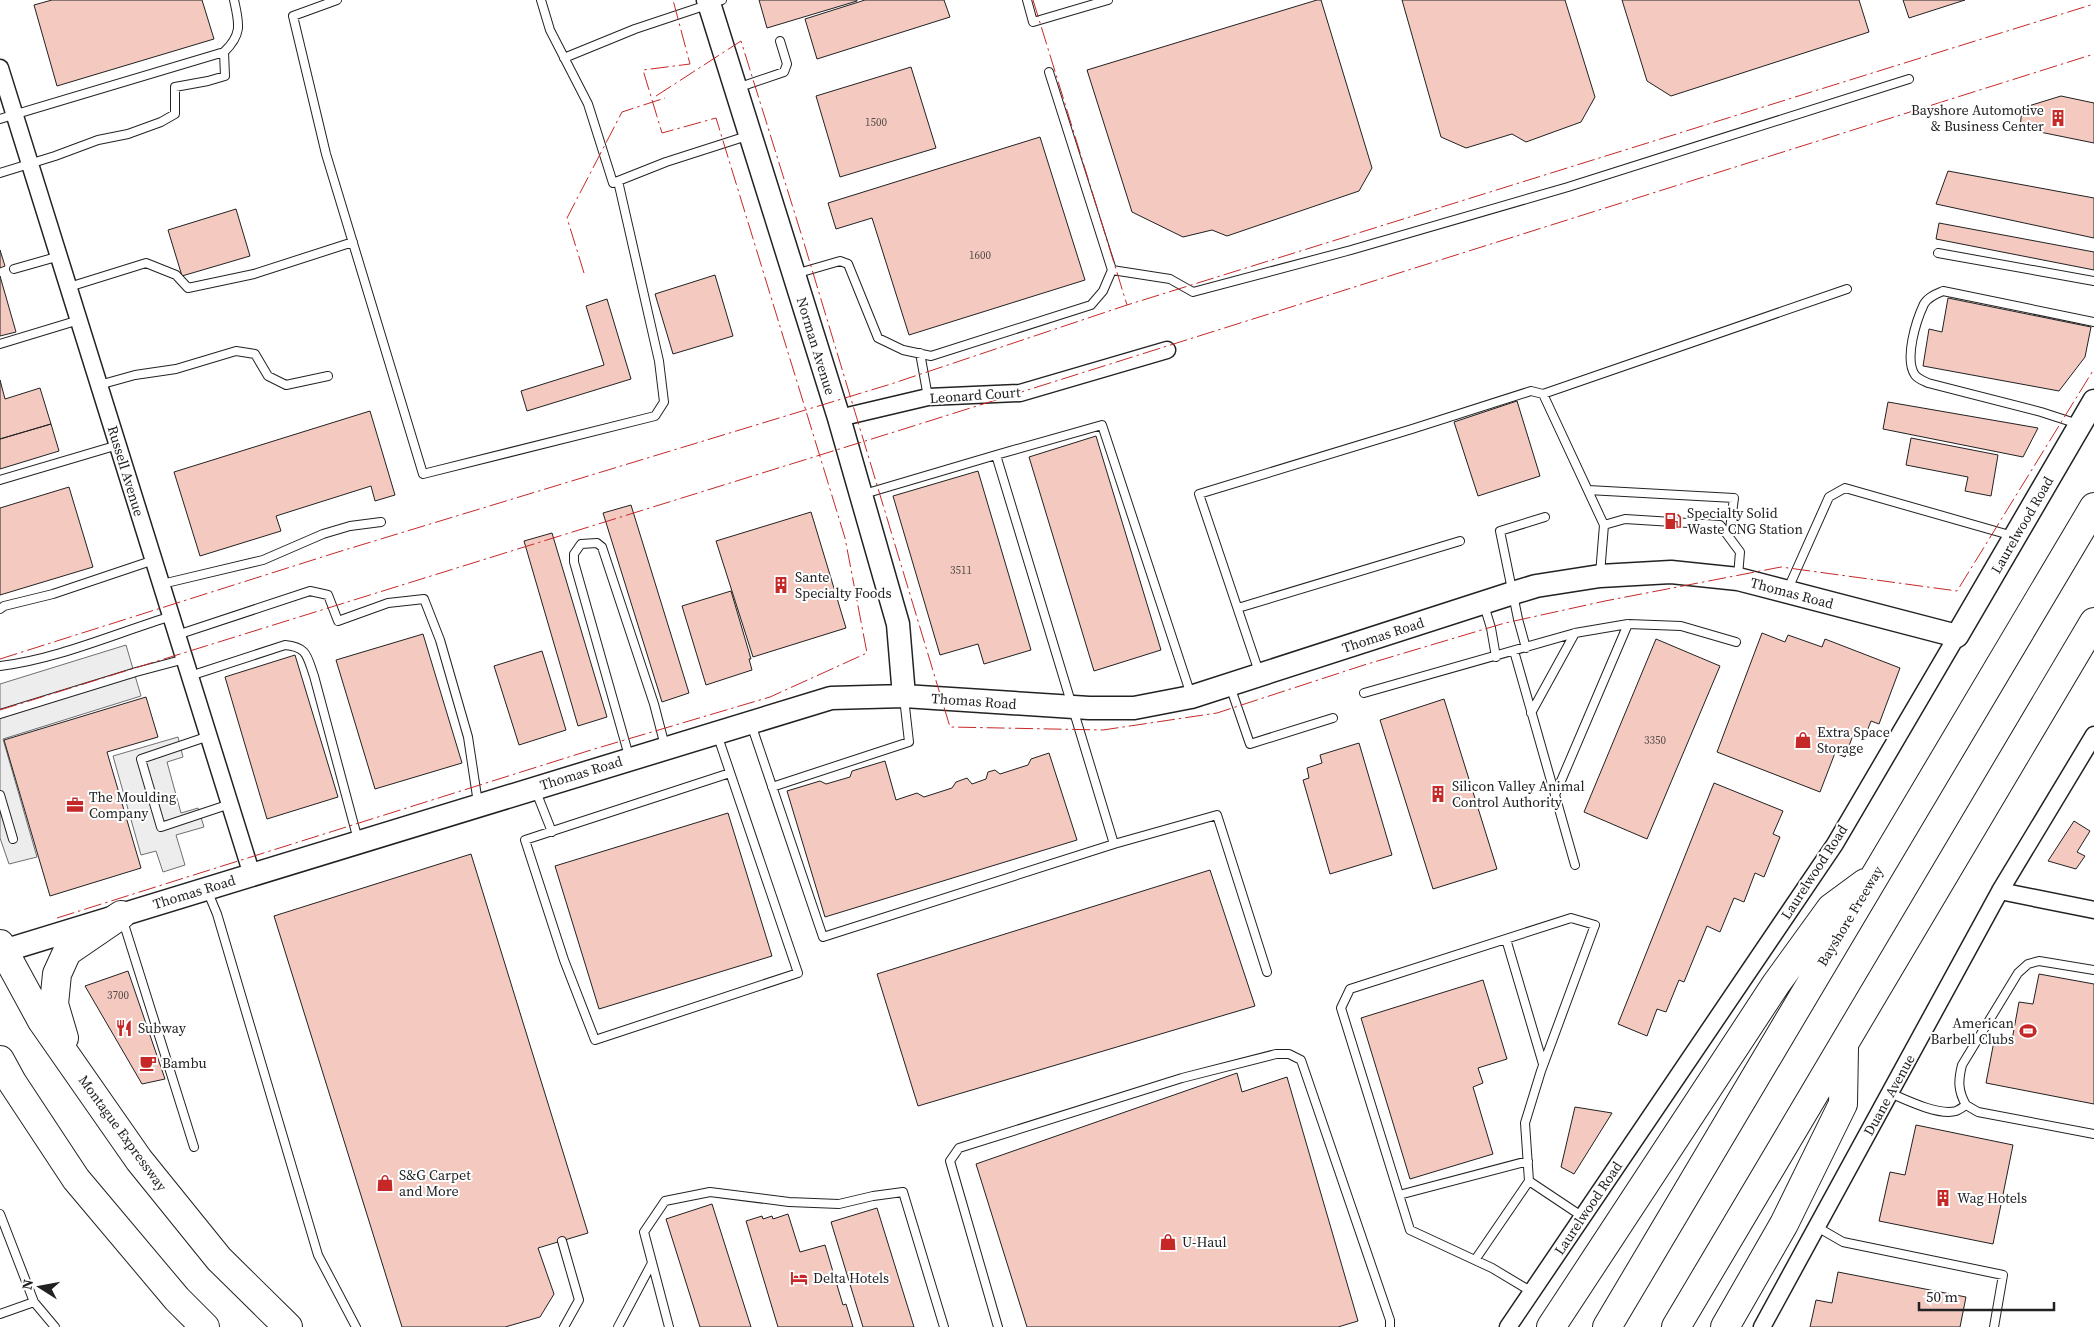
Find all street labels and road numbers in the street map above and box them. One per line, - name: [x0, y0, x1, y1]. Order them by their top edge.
- street label: Norman Avenue: [792, 295, 840, 397]
- street label: Leonard Court: [929, 382, 1022, 408]
- street label: Russell Avenue: [103, 423, 149, 519]
- street label: Laurelwood Road: [1986, 473, 2058, 577]
- street label: Thomas Road: [1748, 572, 1836, 614]
- street label: Thomas Road: [1339, 612, 1427, 658]
- street label: Thomas Road: [931, 688, 1017, 714]
- street label: Thomas Road: [537, 751, 625, 795]
- street label: Laurelwood Road: [1776, 821, 1852, 923]
- street label: Bayshore Freeway: [1812, 862, 1888, 970]
- street label: Thomas Road: [150, 870, 238, 914]
- street label: Duane Avenue: [1858, 1051, 1920, 1139]
- street label: Montague Expressway: [74, 1071, 172, 1196]
- street label: Laurelwood Road: [1549, 1157, 1627, 1259]

